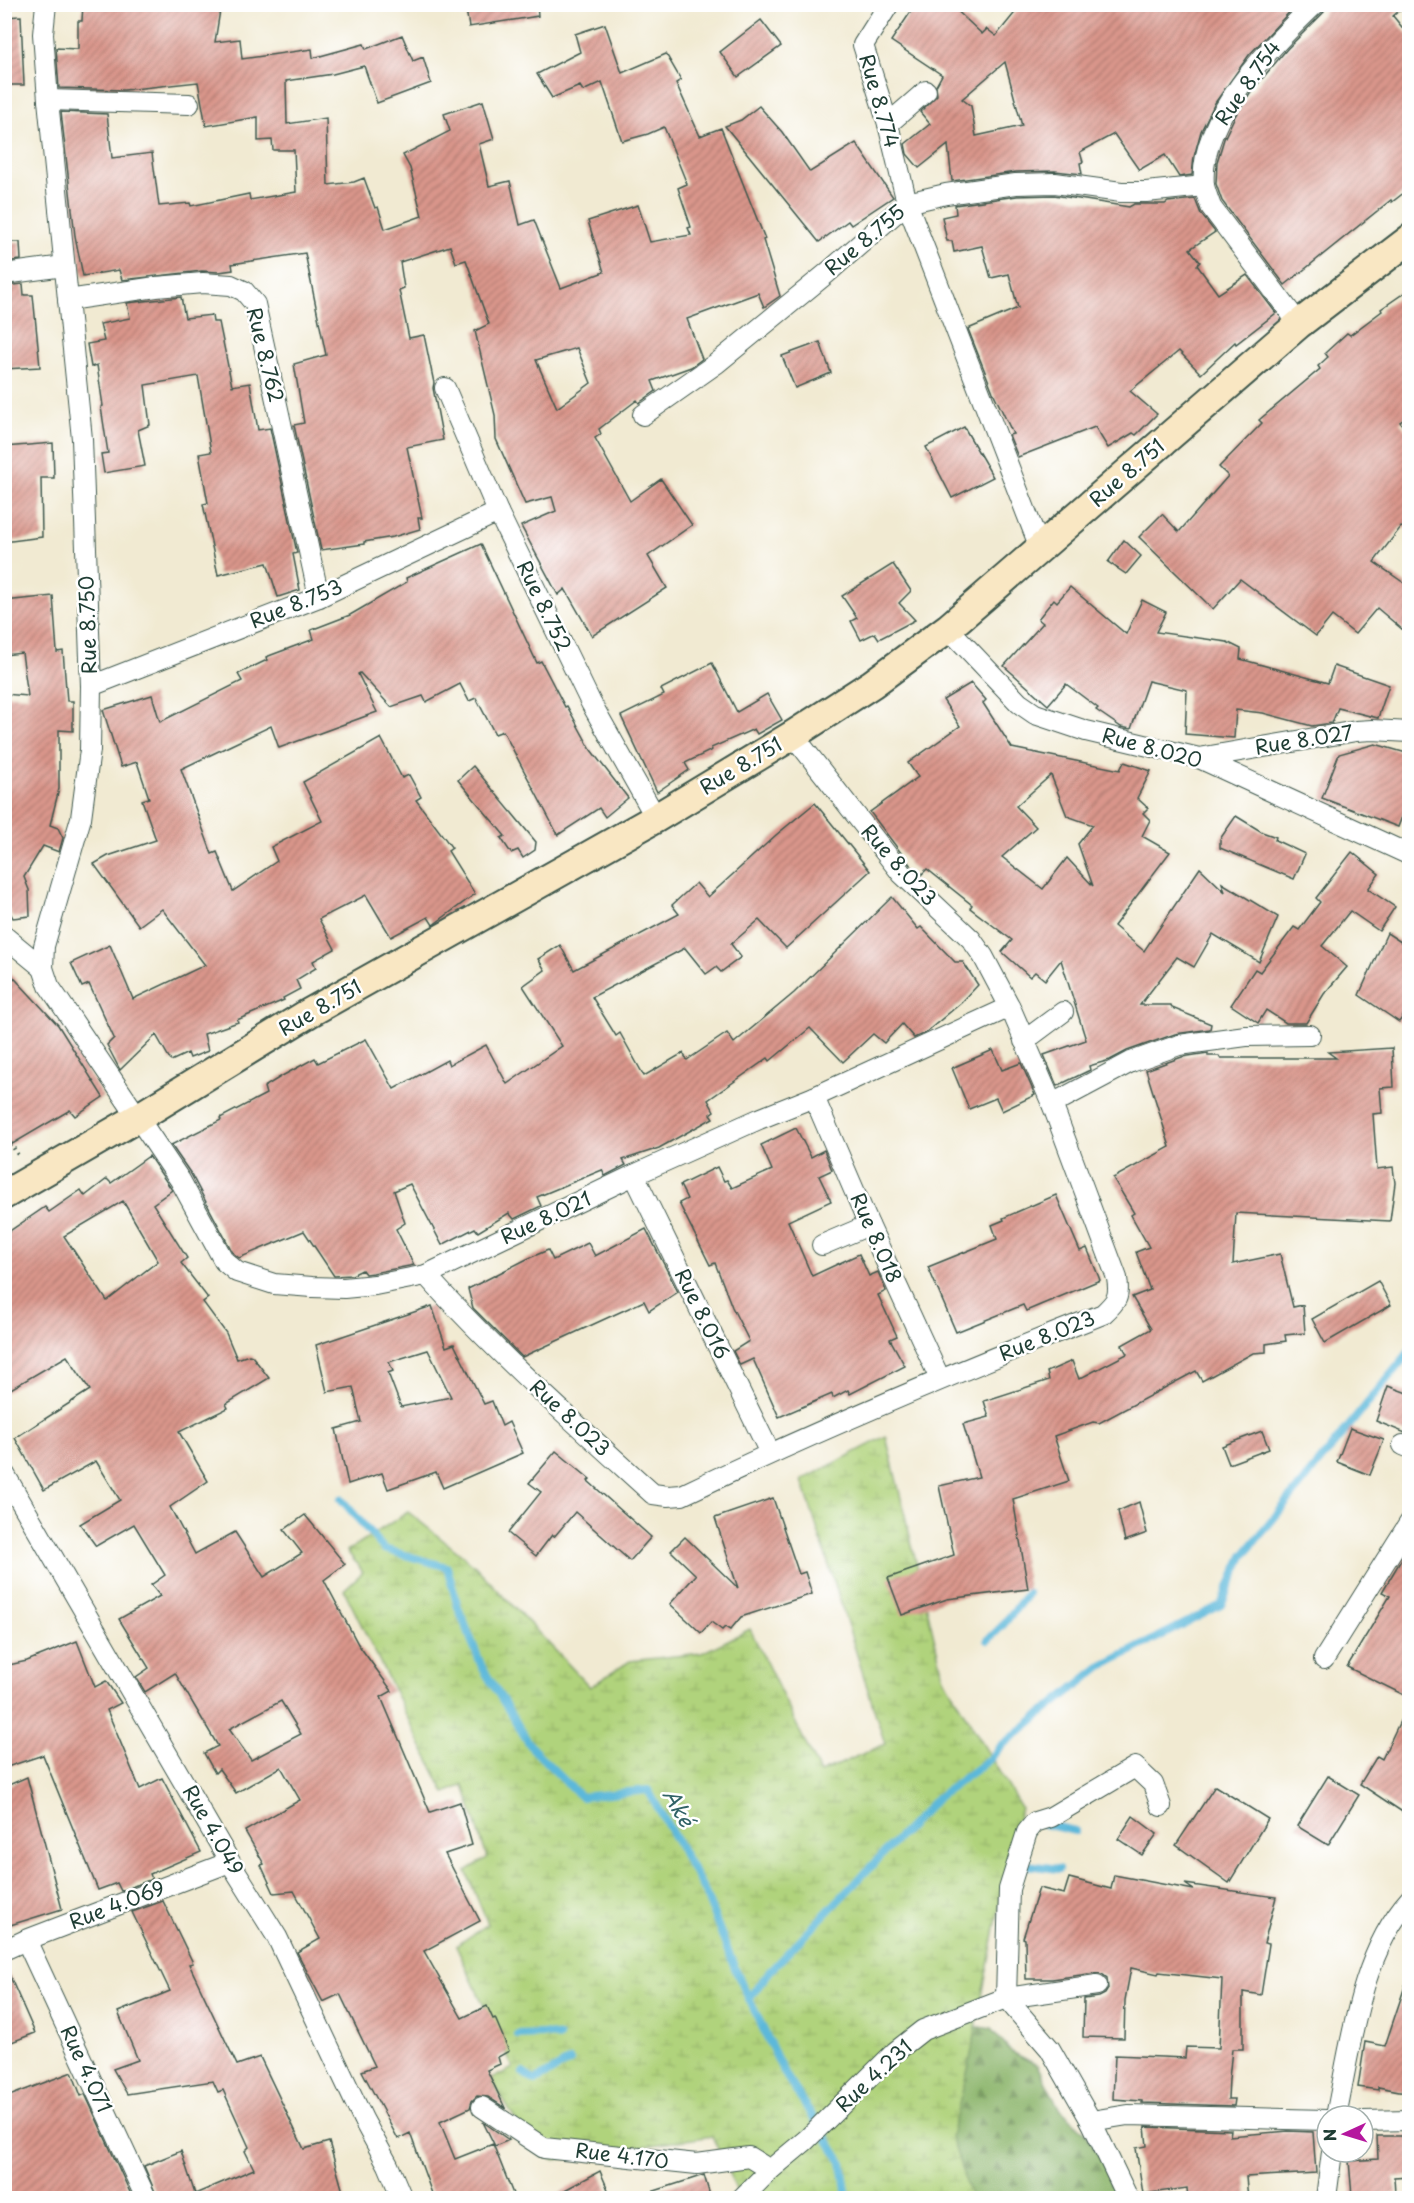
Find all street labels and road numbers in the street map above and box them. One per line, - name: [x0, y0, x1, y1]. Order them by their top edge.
- street label: Rue 8.754: [1207, 34, 1287, 131]
- street label: Rue 8.774: [852, 50, 908, 151]
- street label: Rue 8.755: [818, 197, 911, 282]
- street label: Rue 8.762: [240, 304, 292, 405]
- street label: Rue 8.751: [1082, 431, 1171, 514]
- street label: Rue 8.752: [510, 555, 580, 656]
- street label: Rue 8.753: [245, 571, 346, 635]
- street label: Rue 8.750: [70, 575, 104, 675]
- street label: Rue 8.027: [1253, 716, 1355, 762]
- street label: Rue 8.020: [1099, 719, 1206, 775]
- street label: Rue 8.751: [694, 729, 787, 802]
- street label: Rue 8.023: [855, 817, 945, 912]
- street label: Rue 8.751: [272, 971, 367, 1043]
- street label: Rue 8.021: [495, 1183, 596, 1251]
- street label: Rue 8.018: [844, 1188, 910, 1288]
- street label: Rue 8.016: [668, 1263, 738, 1364]
- street label: Rue 8.023: [994, 1302, 1099, 1368]
- street label: Rue 8.023: [523, 1372, 618, 1463]
- street label: Rue 4.049: [176, 1779, 252, 1880]
- street label: Rue 4.069: [65, 1872, 169, 1936]
- street label: Rue 4.071: [54, 2020, 120, 2117]
- street label: Rue 4.231: [828, 2032, 918, 2119]
- street label: Rue 4.170: [574, 2134, 671, 2176]

